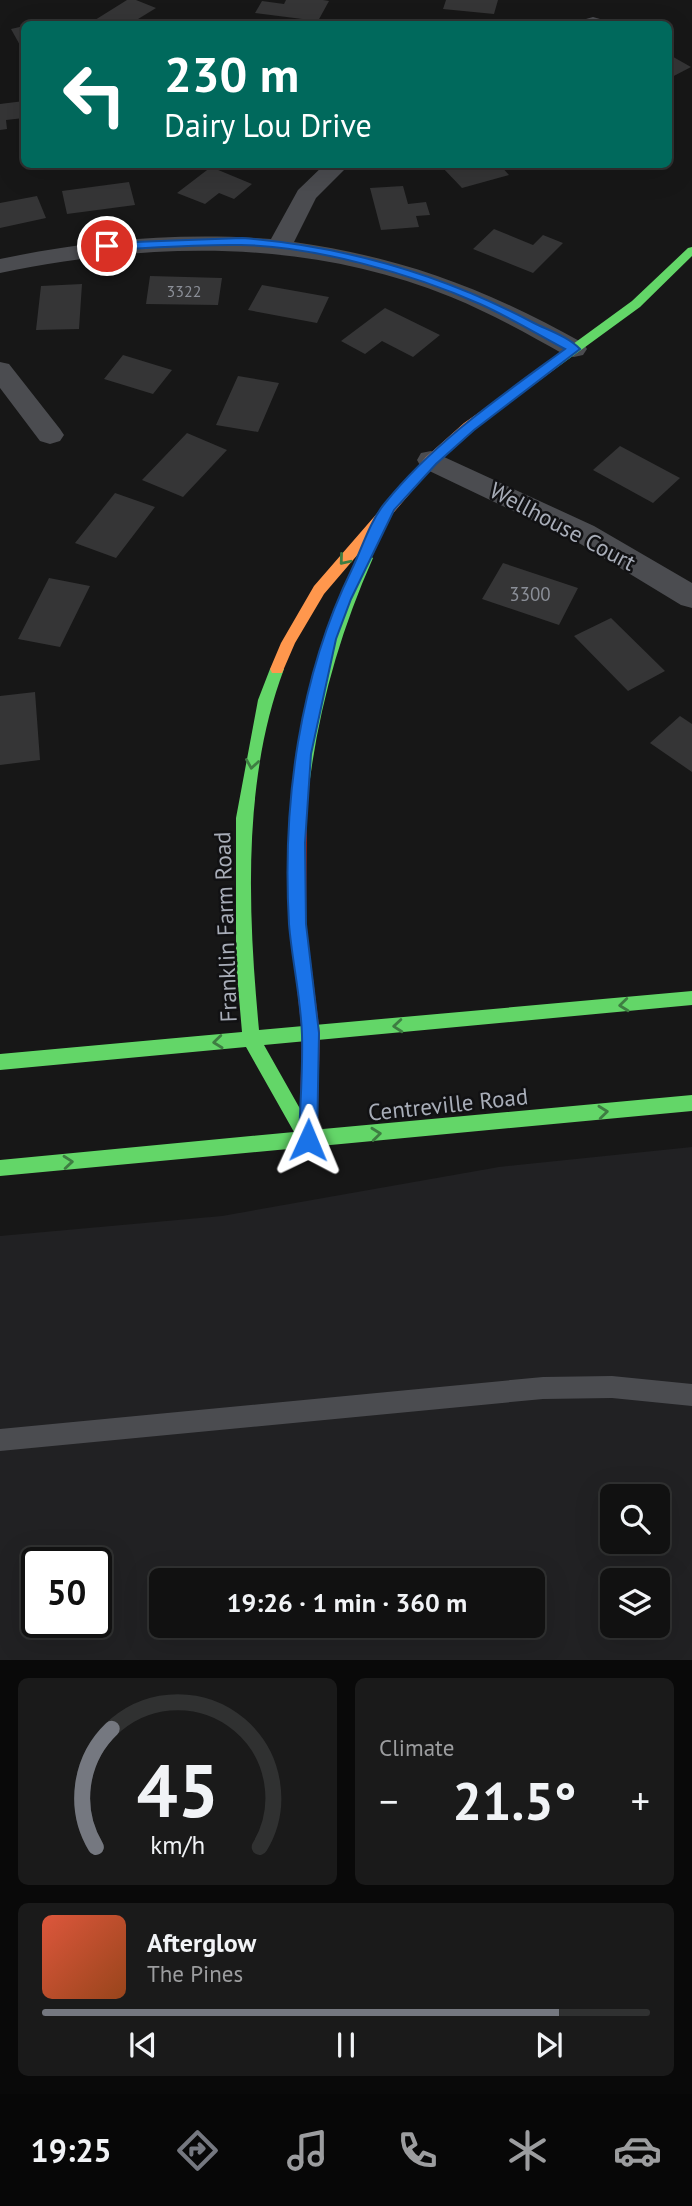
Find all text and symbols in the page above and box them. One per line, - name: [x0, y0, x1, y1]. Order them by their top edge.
- text: 230 m: [164, 42, 299, 106]
- icon: left: [49, 49, 140, 140]
- text: Dairy Lou Drive: [164, 104, 372, 146]
- pin: [77, 216, 137, 276]
- icon: arrive: [88, 227, 126, 265]
- house number: 3322: [167, 281, 201, 301]
- street label: Wellhouse Court: [485, 475, 641, 577]
- one-way arrow: [340, 552, 352, 565]
- house number: 3300: [509, 582, 551, 606]
- one-way arrow: [245, 759, 260, 770]
- street label: Franklin Farm Road: [207, 831, 243, 1023]
- one-way arrow: [618, 997, 629, 1012]
- one-way arrow: [392, 1018, 403, 1033]
- one-way arrow: [212, 1034, 223, 1049]
- street label: Centreville Road: [367, 1081, 529, 1127]
- position arrow: [271, 1103, 345, 1177]
- one-way arrow: [597, 1104, 609, 1119]
- one-way arrow: [371, 1126, 382, 1141]
- one-way arrow: [63, 1155, 74, 1170]
- map controls: [600, 1484, 670, 1638]
- button: search: [600, 1484, 670, 1554]
- speed limit sign: 50: [21, 1547, 112, 1638]
- button: layers: [600, 1568, 670, 1638]
- text: 19:26 · 1 min · 360 m: [227, 1586, 467, 1619]
- text: Climate: [379, 1733, 454, 1762]
- text: 45: [136, 1744, 219, 1838]
- text: 21.5°: [453, 1767, 576, 1834]
- text: −: [379, 1776, 398, 1825]
- text: +: [631, 1776, 650, 1825]
- text: km/h: [150, 1829, 205, 1861]
- text: Afterglow: [147, 1926, 256, 1959]
- text: The Pines: [147, 1959, 243, 1988]
- icon: previous: [124, 2026, 162, 2064]
- icon: pause: [327, 2026, 365, 2064]
- icon: next: [530, 2026, 568, 2064]
- icon: directions: [173, 2126, 222, 2175]
- icon: music: [283, 2126, 332, 2175]
- icon: phone: [393, 2126, 442, 2175]
- icon: climate: [503, 2126, 552, 2175]
- icon: car: [613, 2126, 662, 2175]
- text: 19:25: [30, 2129, 112, 2171]

